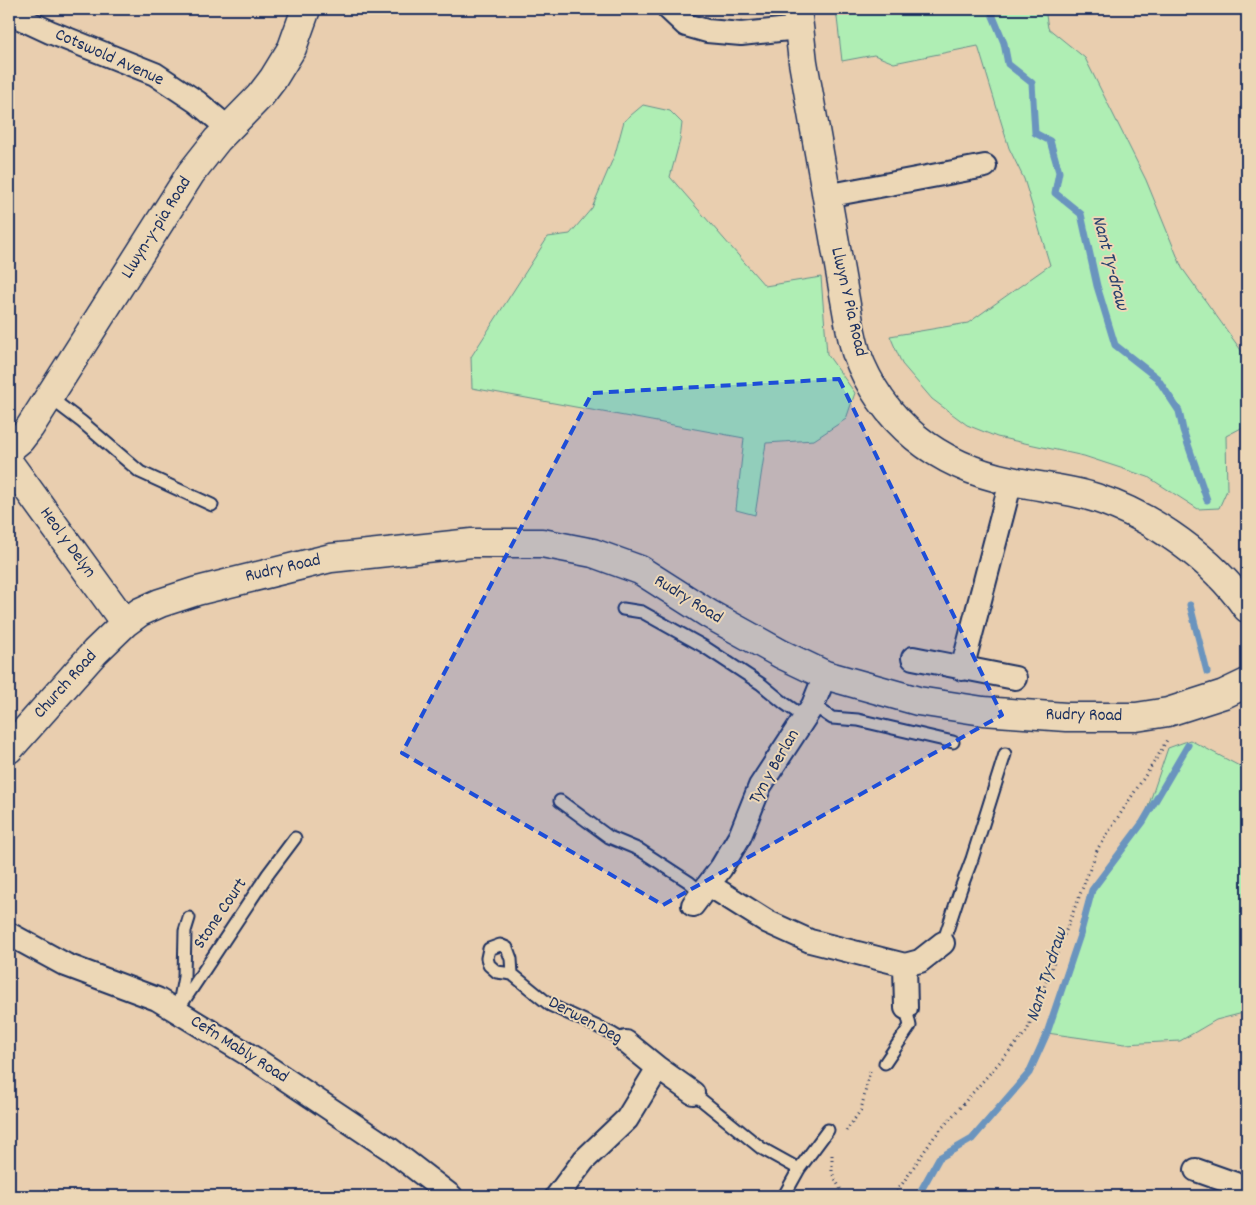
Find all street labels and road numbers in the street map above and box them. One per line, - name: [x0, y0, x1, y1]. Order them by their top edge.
- street label: Cotswold Avenue: [51, 23, 168, 93]
- street label: Llwyn-y-pia Road: [116, 172, 198, 284]
- street label: Llwyn Y Pia Road: [823, 245, 873, 359]
- street label: Heol y Delyn: [33, 502, 101, 584]
- street label: Rudry Road: [243, 548, 323, 590]
- street label: Rudry Road: [649, 569, 727, 631]
- street label: Church Road: [28, 645, 104, 725]
- street label: Rudry Road: [1045, 703, 1123, 729]
- street label: Tyn y Berlan: [744, 725, 806, 809]
- street label: Stone Court: [188, 873, 254, 955]
- street label: Derwen Deg: [543, 991, 627, 1051]
- street label: Cefn Mably Road: [185, 1010, 293, 1090]

